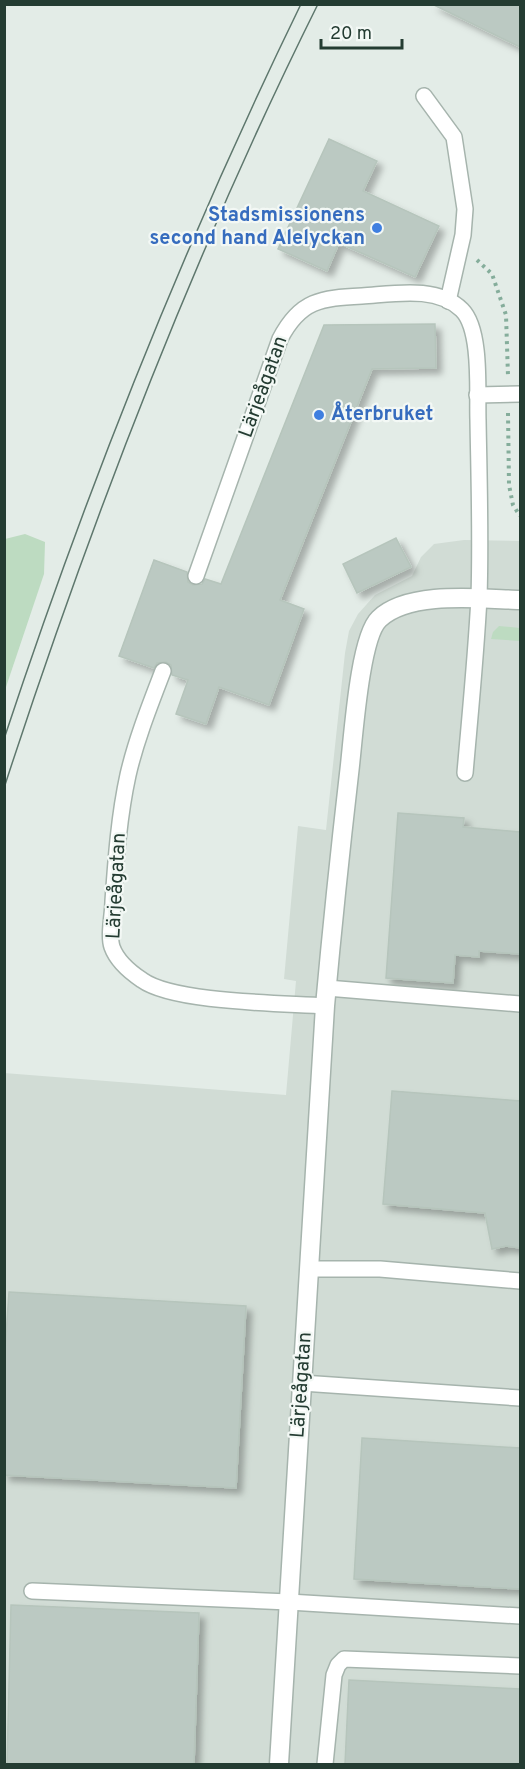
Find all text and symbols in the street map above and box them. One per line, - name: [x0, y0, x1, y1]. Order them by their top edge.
- scale bar: [321, 12, 402, 50]
- text: 20 m: [330, 23, 372, 46]
- place label: Stadsmissionens second hand Alelyckan: [150, 203, 365, 252]
- marker: Stadsmissionens second hand Alelyckan: [370, 221, 384, 235]
- street label: Lärjeågatan: [234, 332, 294, 442]
- place label: Återbruket: [331, 401, 434, 428]
- marker: Återbruket: [312, 408, 326, 422]
- street label: Lärjeågatan: [101, 832, 133, 940]
- street label: Lärjeågatan: [285, 1331, 319, 1439]

